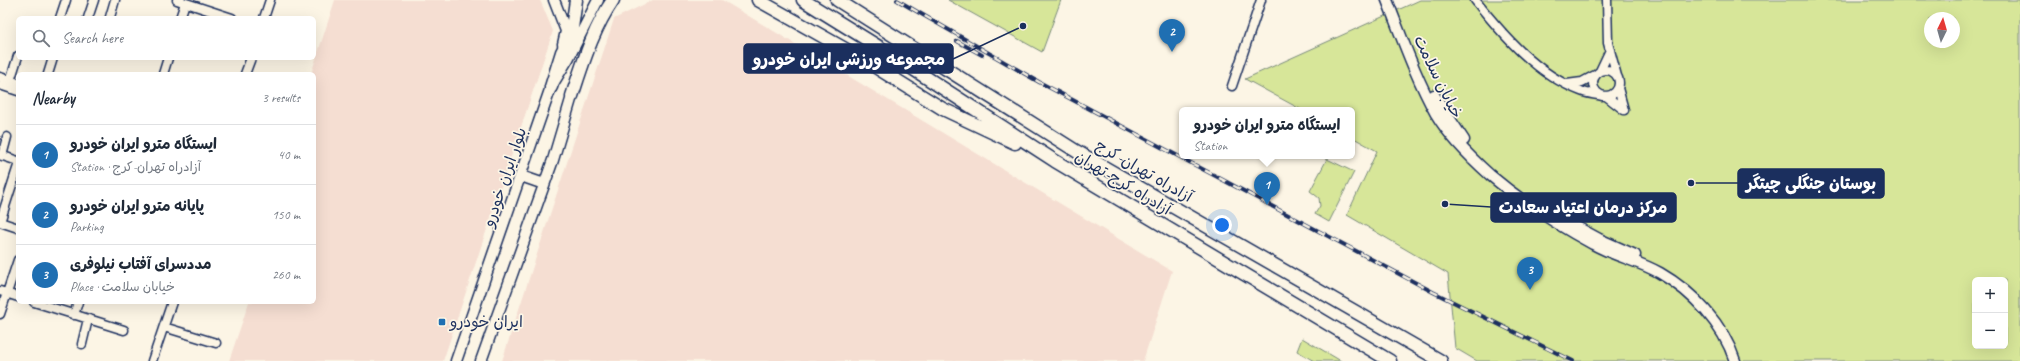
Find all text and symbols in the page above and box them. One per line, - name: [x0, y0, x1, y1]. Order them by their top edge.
- north arrow: [1924, 12, 1960, 48]
- search box: [16, 16, 316, 60]
- pin: 2: [1159, 19, 1185, 52]
- icon: search: [30, 27, 52, 49]
- text: Search here: [62, 29, 123, 48]
- street label: خیابان سلامت: [1409, 32, 1467, 122]
- callout: مجموعه ورزشی ایران خودرو: [744, 44, 953, 73]
- text: مجموعه ورزشی ایران خودرو: [751, 49, 945, 71]
- text: Nearby: [32, 88, 75, 109]
- text: 3 results: [262, 90, 300, 106]
- popup: [1179, 107, 1355, 159]
- text: ایستگاه مترو ایران خودرو: [1194, 116, 1340, 135]
- street label: بلوار ایران خودرو: [478, 125, 531, 231]
- text: ایستگاه مترو ایران خودرو: [70, 135, 217, 154]
- street label: آزادراه تهران-کرج: [1092, 135, 1197, 207]
- text: Station: [1194, 138, 1227, 154]
- street label: آزادراه کرج-تهران: [1071, 146, 1176, 220]
- text: 1: [42, 147, 48, 163]
- text: 40 m: [278, 147, 300, 163]
- text: Station · آزادراه تهران-کرج: [70, 159, 201, 175]
- callout: بوستان جنگلی چیتگر: [1738, 169, 1884, 198]
- pin: 1: [1254, 172, 1280, 205]
- text: بوستان جنگلی چیتگر: [1744, 173, 1876, 195]
- callout: مرکز درمان اعتیاد سعادت: [1491, 193, 1676, 222]
- text: پایانه مترو ایران خودرو: [70, 197, 204, 216]
- text: مرکز درمان اعتیاد سعادت: [1499, 197, 1667, 218]
- text: 2: [42, 207, 48, 223]
- text: 150 m: [272, 207, 300, 223]
- your location: [1212, 215, 1232, 235]
- text: Parking: [70, 219, 104, 235]
- text: مددسرای آفتاب نیلوفری: [70, 255, 212, 274]
- pin: 3: [1517, 257, 1543, 290]
- text: 3: [42, 267, 48, 283]
- text: 260 m: [272, 267, 300, 283]
- map controls: [1972, 277, 2008, 349]
- button: +: [1972, 277, 2008, 313]
- text: Place · خیابان سلامت: [70, 279, 175, 295]
- place label: ایران خودرو: [448, 312, 523, 332]
- button: −: [1972, 313, 2008, 349]
- marker: ایران خودرو: [437, 317, 447, 327]

